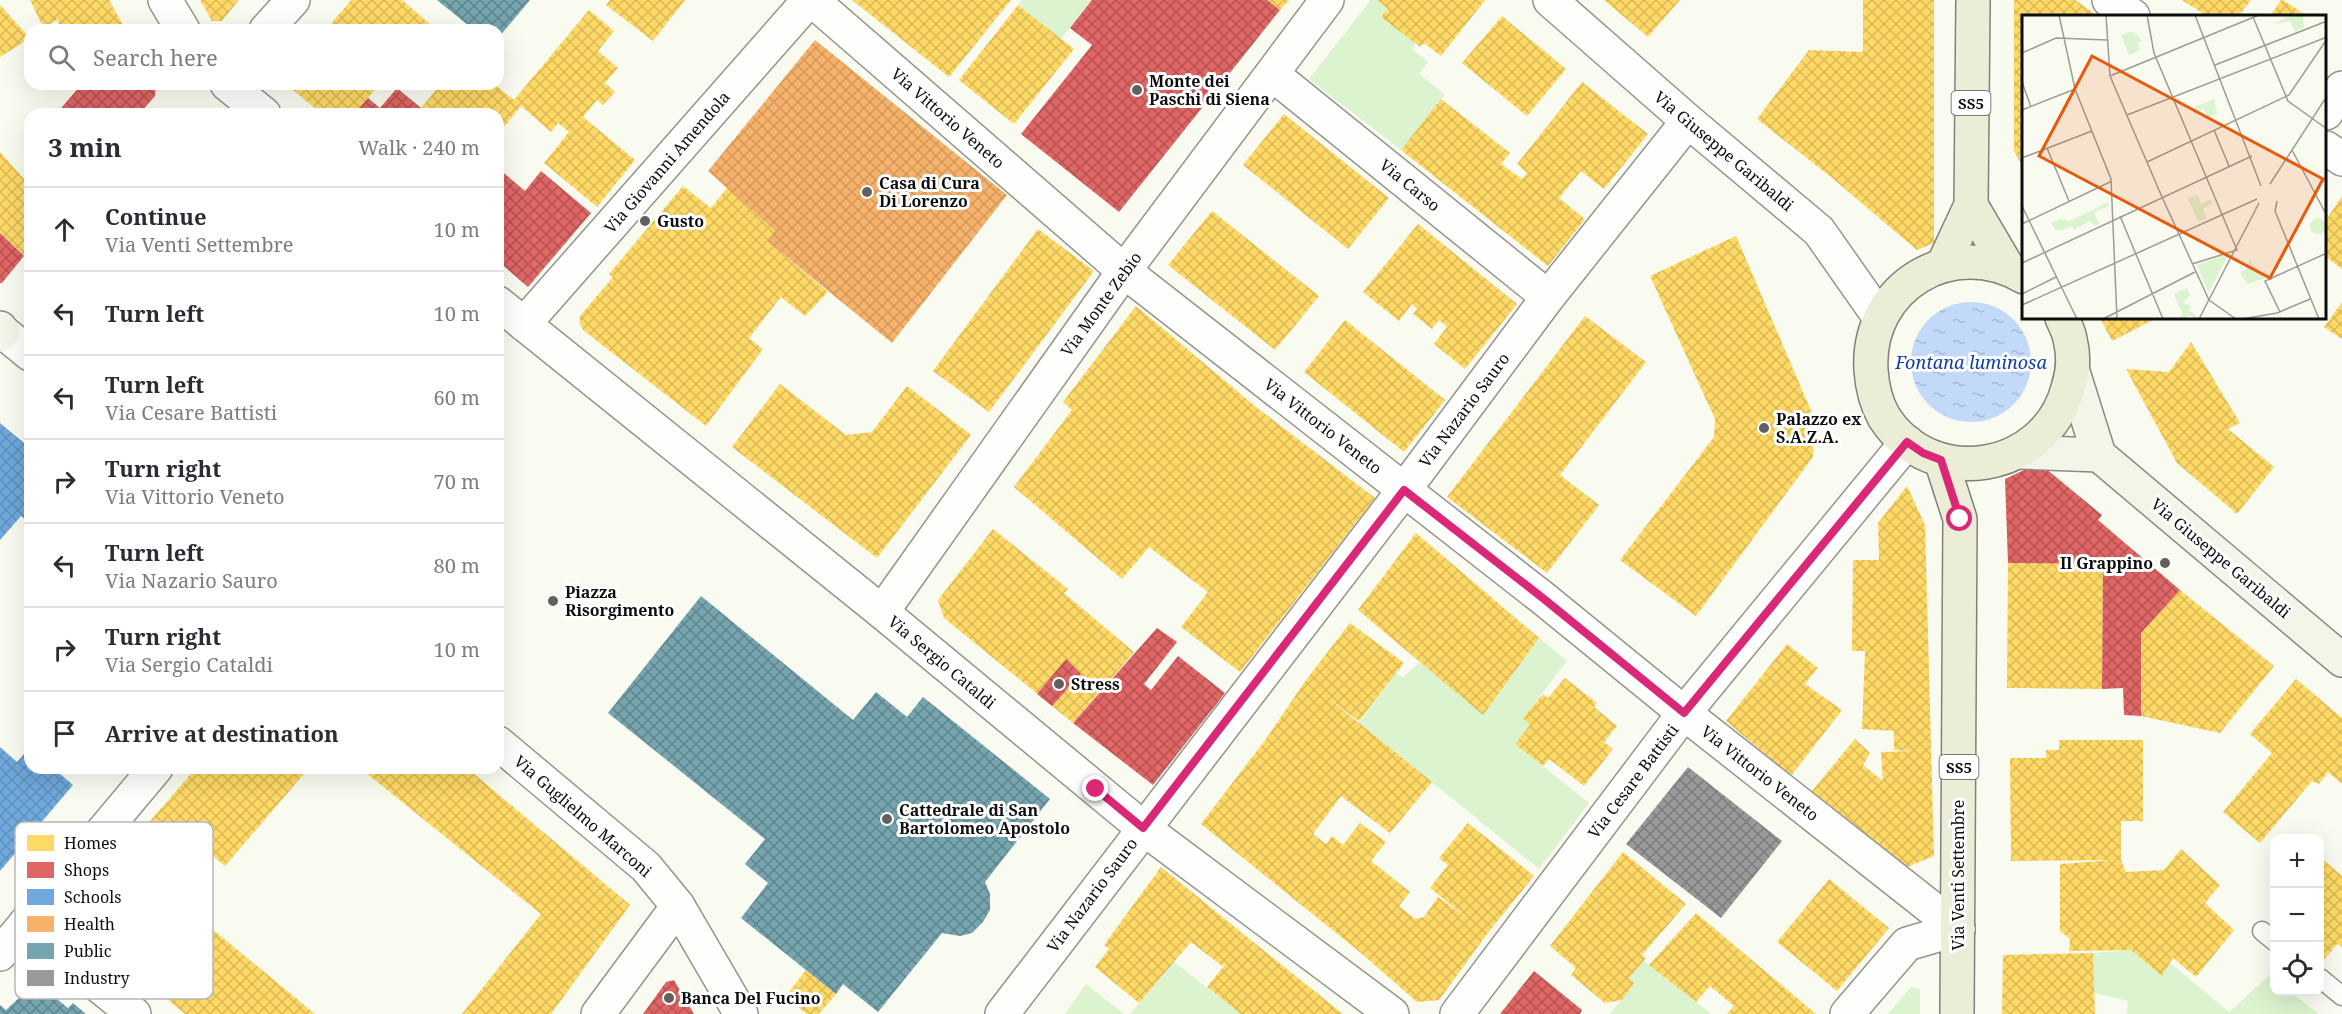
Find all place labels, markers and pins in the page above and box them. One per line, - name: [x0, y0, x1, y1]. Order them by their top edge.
- place label: Monte dei Paschi di Siena: [1149, 70, 1270, 110]
- marker: Monte dei Paschi di Siena: [1130, 83, 1144, 97]
- place label: Casa di Cura Di Lorenzo: [879, 172, 980, 212]
- marker: Casa di Cura Di Lorenzo: [860, 185, 874, 199]
- place label: Gusto: [657, 210, 704, 232]
- marker: Gusto: [638, 214, 652, 228]
- place label: Palazzo ex S.A.Z.A.: [1776, 408, 1862, 448]
- marker: Palazzo ex S.A.Z.A.: [1757, 421, 1771, 435]
- place label: Il Grappino: [2060, 552, 2153, 574]
- marker: Il Grappino: [2158, 556, 2172, 570]
- place label: Piazza Risorgimento: [565, 581, 675, 621]
- marker: Piazza Risorgimento: [546, 594, 560, 608]
- place label: Stress: [1071, 673, 1120, 695]
- marker: Stress: [1052, 677, 1066, 691]
- place label: Cattedrale di San Bartolomeo Apostolo: [899, 799, 1070, 839]
- marker: Cattedrale di San Bartolomeo Apostolo: [880, 812, 894, 826]
- place label: Banca Del Fucino: [681, 987, 821, 1009]
- marker: Banca Del Fucino: [662, 991, 676, 1005]

